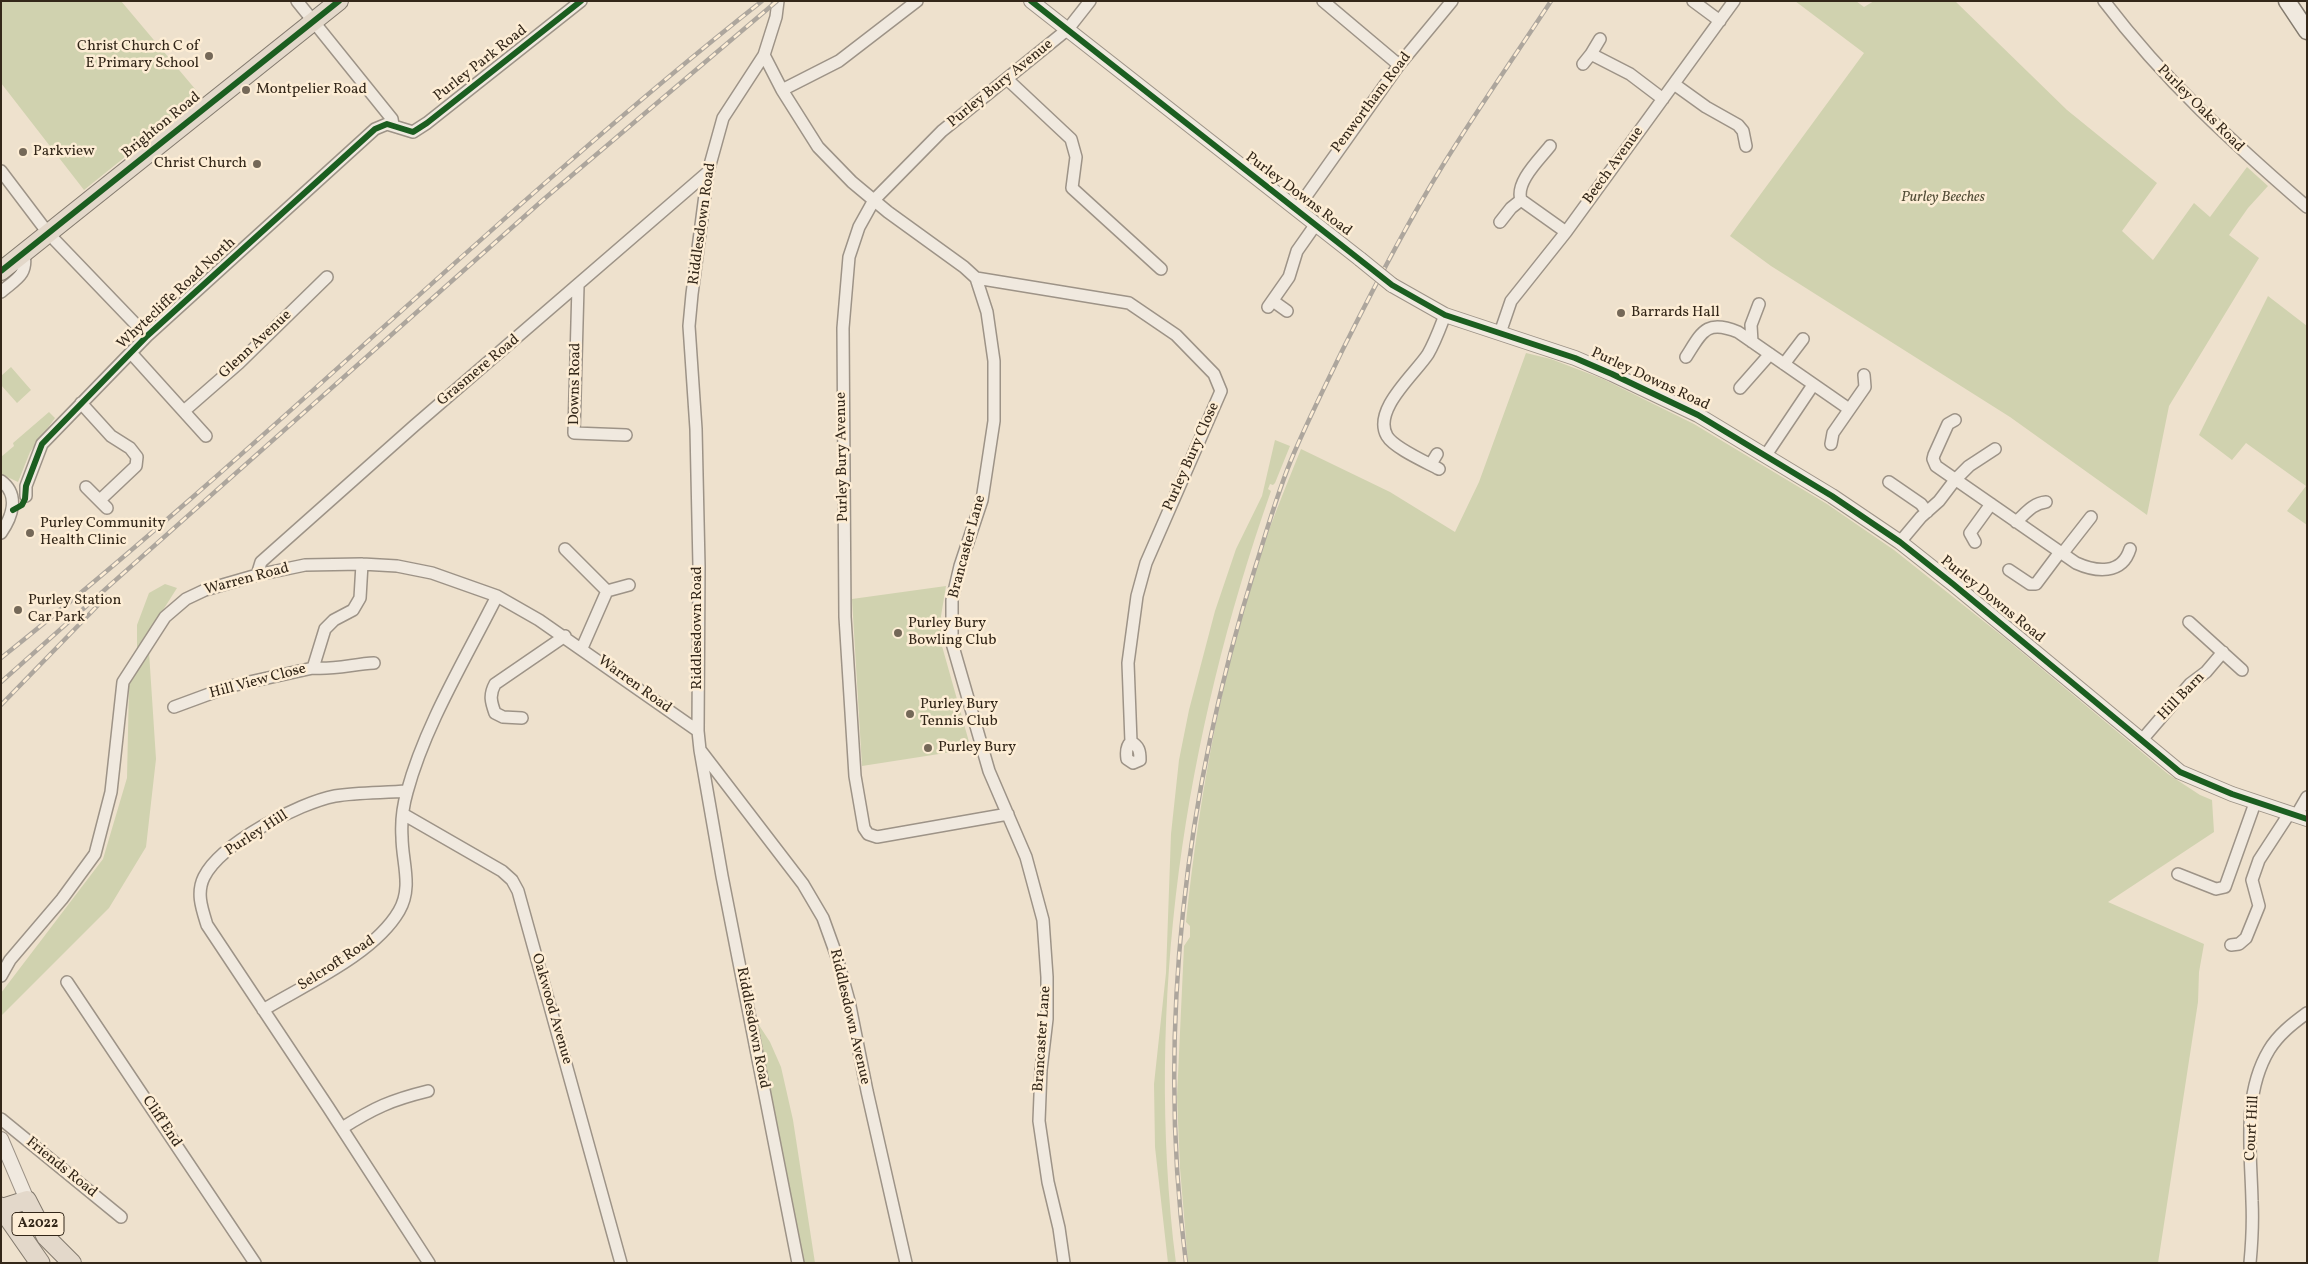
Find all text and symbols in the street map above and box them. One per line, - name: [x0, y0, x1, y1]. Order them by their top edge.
- street label: Purley Park Road: [431, 22, 531, 106]
- street label: Purley Bury Avenue: [945, 36, 1057, 132]
- place label: Christ Church C of E Primary School: [77, 38, 199, 73]
- street label: Penwortham Road: [1328, 49, 1416, 157]
- marker: Christ Church C of E Primary School: [203, 50, 215, 62]
- street label: Purley Oaks Road: [2153, 62, 2247, 156]
- place label: Montpelier Road: [256, 81, 367, 99]
- marker: Montpelier Road: [240, 84, 252, 96]
- street label: Brighton Road: [119, 89, 205, 163]
- street label: Beech Avenue: [1580, 124, 1648, 208]
- place label: Parkview: [33, 143, 95, 161]
- marker: Parkview: [17, 146, 29, 158]
- street label: Purley Downs Road: [1241, 149, 1355, 241]
- place label: Christ Church: [154, 155, 247, 173]
- marker: Christ Church: [251, 158, 263, 170]
- street label: Riddlesdown Road: [685, 162, 721, 286]
- park label: Purley Beeches: [1901, 189, 1985, 207]
- street label: Whytecliffe Road North: [114, 234, 240, 354]
- place label: Barrards Hall: [1631, 304, 1720, 322]
- street label: Glenn Avenue: [216, 307, 296, 383]
- marker: Barrards Hall: [1615, 307, 1627, 319]
- street label: Grasmere Road: [434, 331, 524, 411]
- street label: Downs Road: [566, 343, 586, 425]
- street label: Purley Downs Road: [1588, 345, 1712, 415]
- street label: Purley Bury Avenue: [833, 392, 853, 522]
- street label: Purley Bury Close: [1160, 400, 1224, 514]
- street label: Brancaster Lane: [946, 493, 990, 601]
- place label: Purley Community Health Clinic: [40, 515, 166, 550]
- marker: Purley Community Health Clinic: [24, 527, 36, 539]
- street label: Purley Downs Road: [1936, 553, 2048, 647]
- street label: Warren Road: [203, 560, 291, 600]
- street label: Riddlesdown Road: [689, 566, 707, 690]
- place label: Purley Station Car Park: [28, 592, 122, 627]
- marker: Purley Station Car Park: [12, 604, 24, 616]
- place label: Purley Bury Bowling Club: [908, 615, 996, 650]
- marker: Purley Bury Bowling Club: [892, 627, 904, 639]
- street label: Warren Road: [594, 652, 674, 718]
- street label: Hill View Close: [208, 660, 308, 704]
- street label: Hill Barn: [2155, 669, 2209, 725]
- place label: Purley Bury Tennis Club: [920, 696, 998, 731]
- marker: Purley Bury Tennis Club: [904, 708, 916, 720]
- place label: Purley Bury: [938, 739, 1016, 757]
- marker: Purley Bury: [922, 742, 934, 754]
- street label: Purley Hill: [222, 807, 292, 861]
- street label: Selcroft Road: [295, 932, 379, 996]
- street label: Riddlesdown Avenue: [825, 947, 873, 1087]
- street label: Oakwood Avenue: [527, 951, 575, 1067]
- street label: Riddlesdown Road: [731, 966, 773, 1090]
- street label: Brancaster Lane: [1030, 985, 1056, 1093]
- street label: Cliff End: [137, 1093, 185, 1151]
- street label: Court Hill: [2242, 1095, 2264, 1161]
- street label: Friends Road: [22, 1134, 100, 1202]
- road number: A2022: [12, 1212, 64, 1236]

